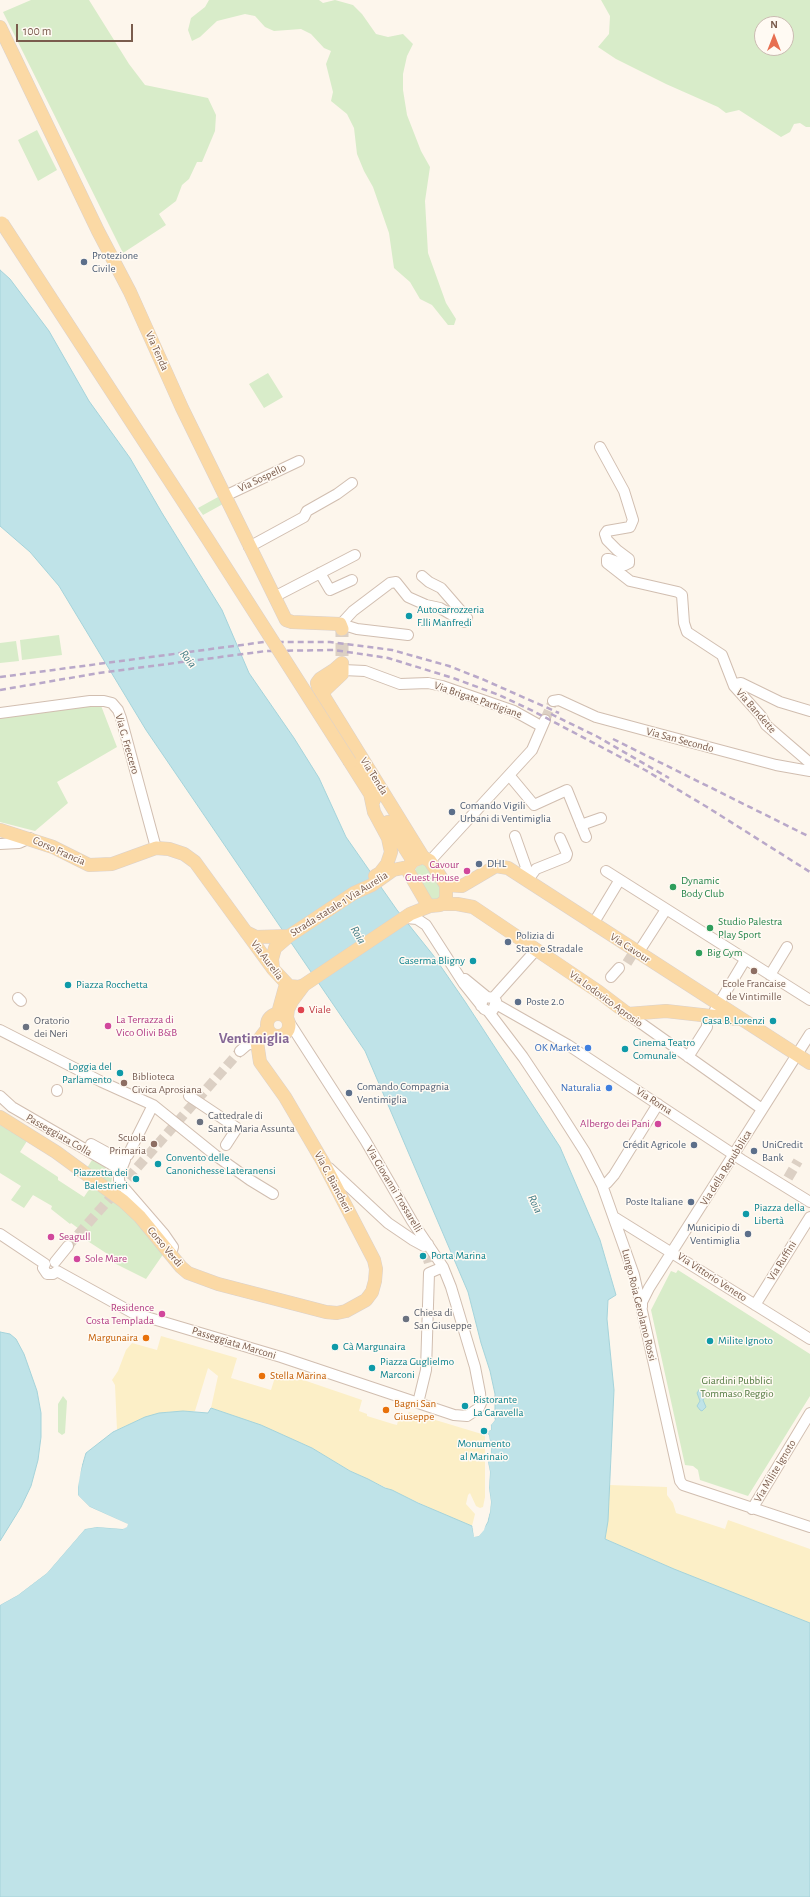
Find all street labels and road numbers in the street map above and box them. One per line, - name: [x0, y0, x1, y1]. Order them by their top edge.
- street label: Via Tenda: [142, 329, 172, 373]
- street label: Via Sospello: [236, 461, 288, 495]
- street label: Via Brigate Partigiane: [432, 679, 524, 721]
- street label: Via Bandette: [733, 686, 779, 736]
- street label: Via G. Freccero: [112, 712, 142, 776]
- street label: Via San Secondo: [645, 725, 715, 755]
- street label: Via Tenda: [357, 755, 391, 797]
- street label: Corso Francia: [31, 834, 87, 868]
- street label: Strada statale 1 Via Aurelia: [288, 869, 390, 939]
- street label: Via Cavour: [607, 930, 653, 966]
- street label: Via Aurelia: [248, 937, 286, 983]
- street label: Via Lodovico Aprosio: [567, 968, 645, 1030]
- street label: Via Roma: [633, 1084, 675, 1118]
- street label: Passeggiata Colla: [24, 1111, 94, 1159]
- street label: Via della Repubblica: [697, 1128, 755, 1208]
- street label: Via Giovanni Trossarelli: [363, 1143, 425, 1235]
- street label: Via G. Biancheri: [311, 1149, 355, 1215]
- street label: Corso Verdi: [144, 1224, 186, 1270]
- street label: Via Ruffini: [765, 1238, 799, 1284]
- street label: Lungo Roia Gerolamo Rossi: [619, 1248, 659, 1362]
- street label: Via Vittorio Veneto: [675, 1250, 749, 1304]
- street label: Passeggiata Marconi: [190, 1324, 278, 1362]
- street label: Via Milite Ignoto: [751, 1437, 799, 1505]

